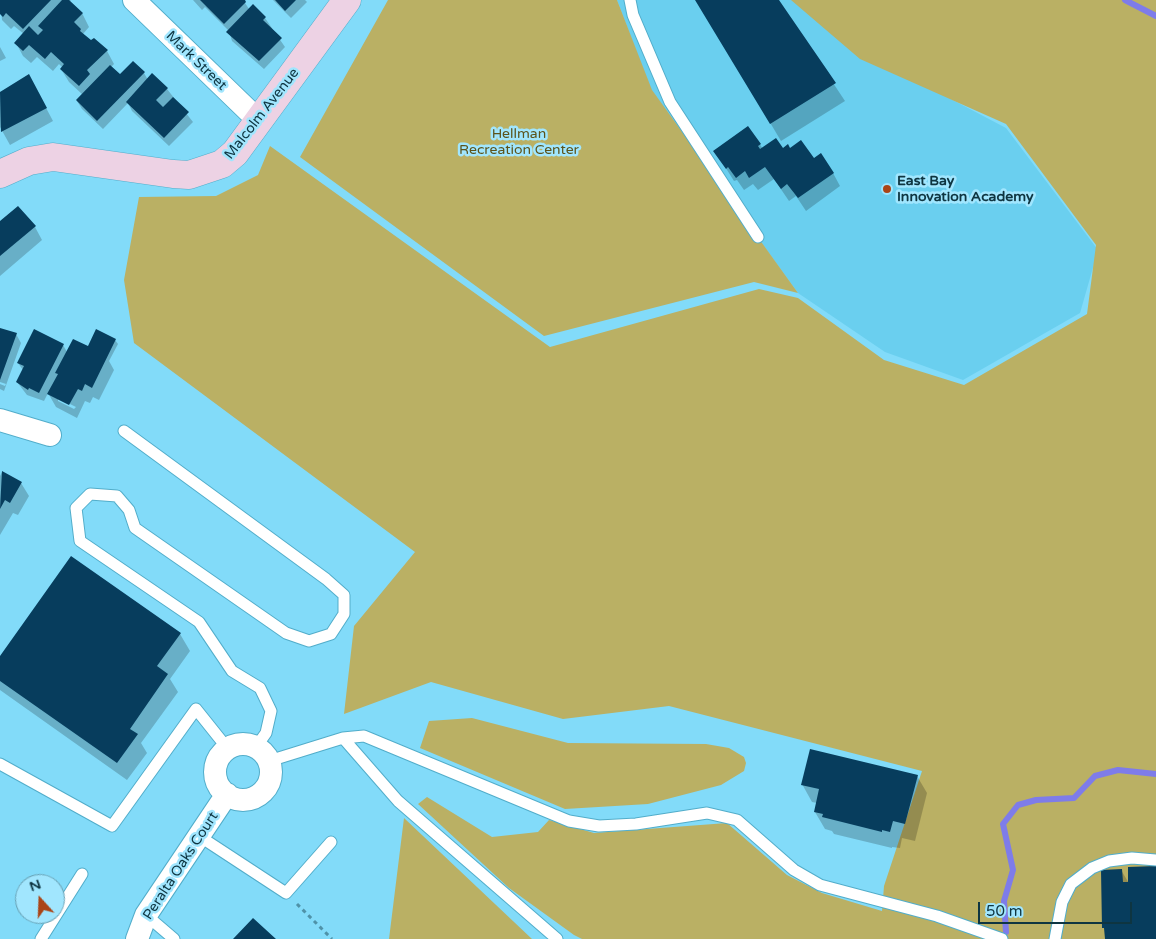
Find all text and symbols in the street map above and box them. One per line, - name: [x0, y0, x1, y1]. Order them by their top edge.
- street label: Mark Street: [162, 28, 230, 94]
- street label: Malcolm Avenue: [221, 65, 303, 163]
- park label: Hellman Recreation Center: [459, 126, 579, 158]
- place label: East Bay Innovation Academy: [897, 173, 1033, 206]
- marker: East Bay Innovation Academy: [881, 183, 893, 195]
- street label: Peralta Oaks Court: [140, 809, 222, 923]
- north arrow: [15, 874, 65, 924]
- text: N: [27, 875, 43, 895]
- scale bar: [981, 892, 1135, 924]
- text: 50 m: [986, 902, 1023, 920]

